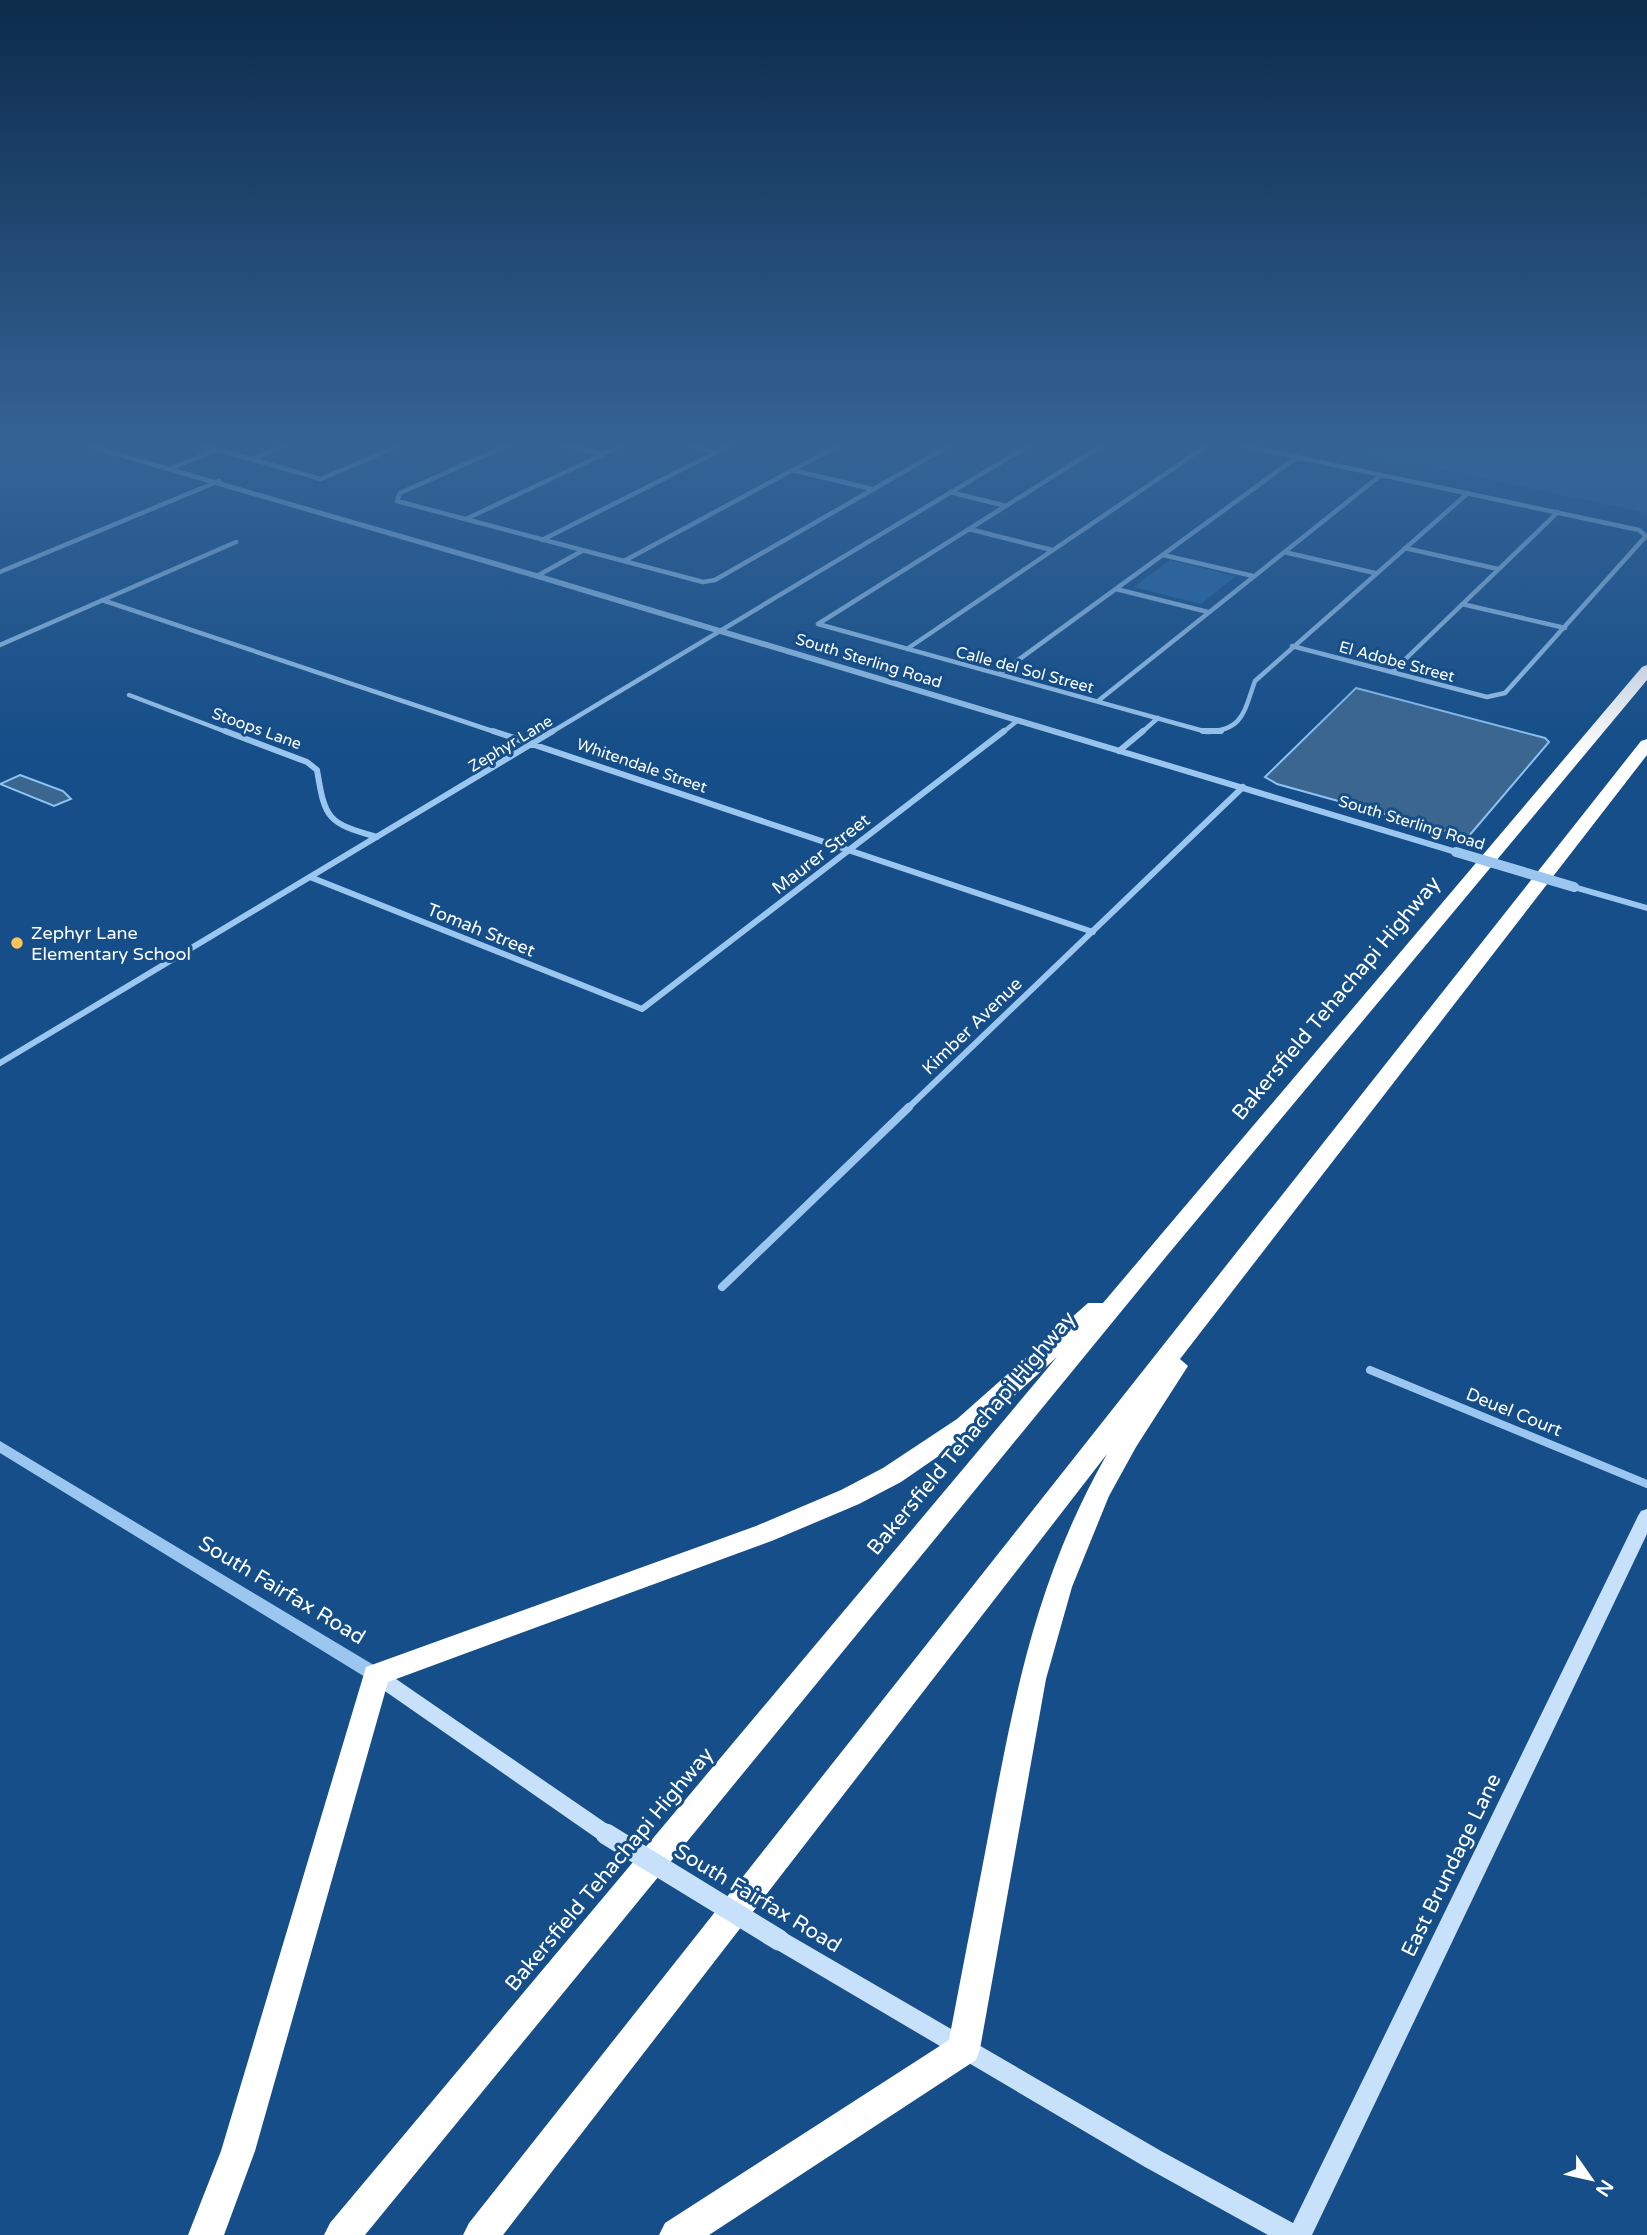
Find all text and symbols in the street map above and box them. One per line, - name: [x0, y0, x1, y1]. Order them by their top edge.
- street label: South Sterling Road: [793, 629, 944, 693]
- street label: El Adobe Street: [1337, 637, 1457, 687]
- street label: Calle del Sol Street: [954, 642, 1096, 698]
- street label: Stoops Lane: [209, 703, 304, 754]
- street label: Zephyr Lane: [465, 711, 556, 777]
- street label: Whitendale Street: [574, 734, 710, 798]
- street label: South Sterling Road: [1336, 791, 1487, 855]
- street label: Maurer Street: [768, 809, 874, 899]
- street label: Bakersfield Tehachapi Highway: [1227, 871, 1446, 1125]
- street label: Tomah Street: [424, 898, 538, 962]
- place label: Zephyr Lane Elementary School: [31, 922, 191, 965]
- marker: Zephyr Lane Elementary School: [9, 935, 25, 951]
- street label: Kimber Avenue: [917, 973, 1027, 1079]
- street label: Bakersfield Tehachapi Highway: [862, 1306, 1081, 1560]
- street label: Deuel Court: [1463, 1383, 1565, 1441]
- street label: South Fairfax Road: [194, 1531, 370, 1650]
- street label: Bakersfield Tehachapi Highway: [500, 1742, 719, 1996]
- street label: East Brundage Lane: [1396, 1769, 1507, 1961]
- street label: South Fairfax Road: [670, 1839, 846, 1958]
- north arrow: [1556, 2144, 1626, 2214]
- text: N: [1591, 2175, 1618, 2200]

